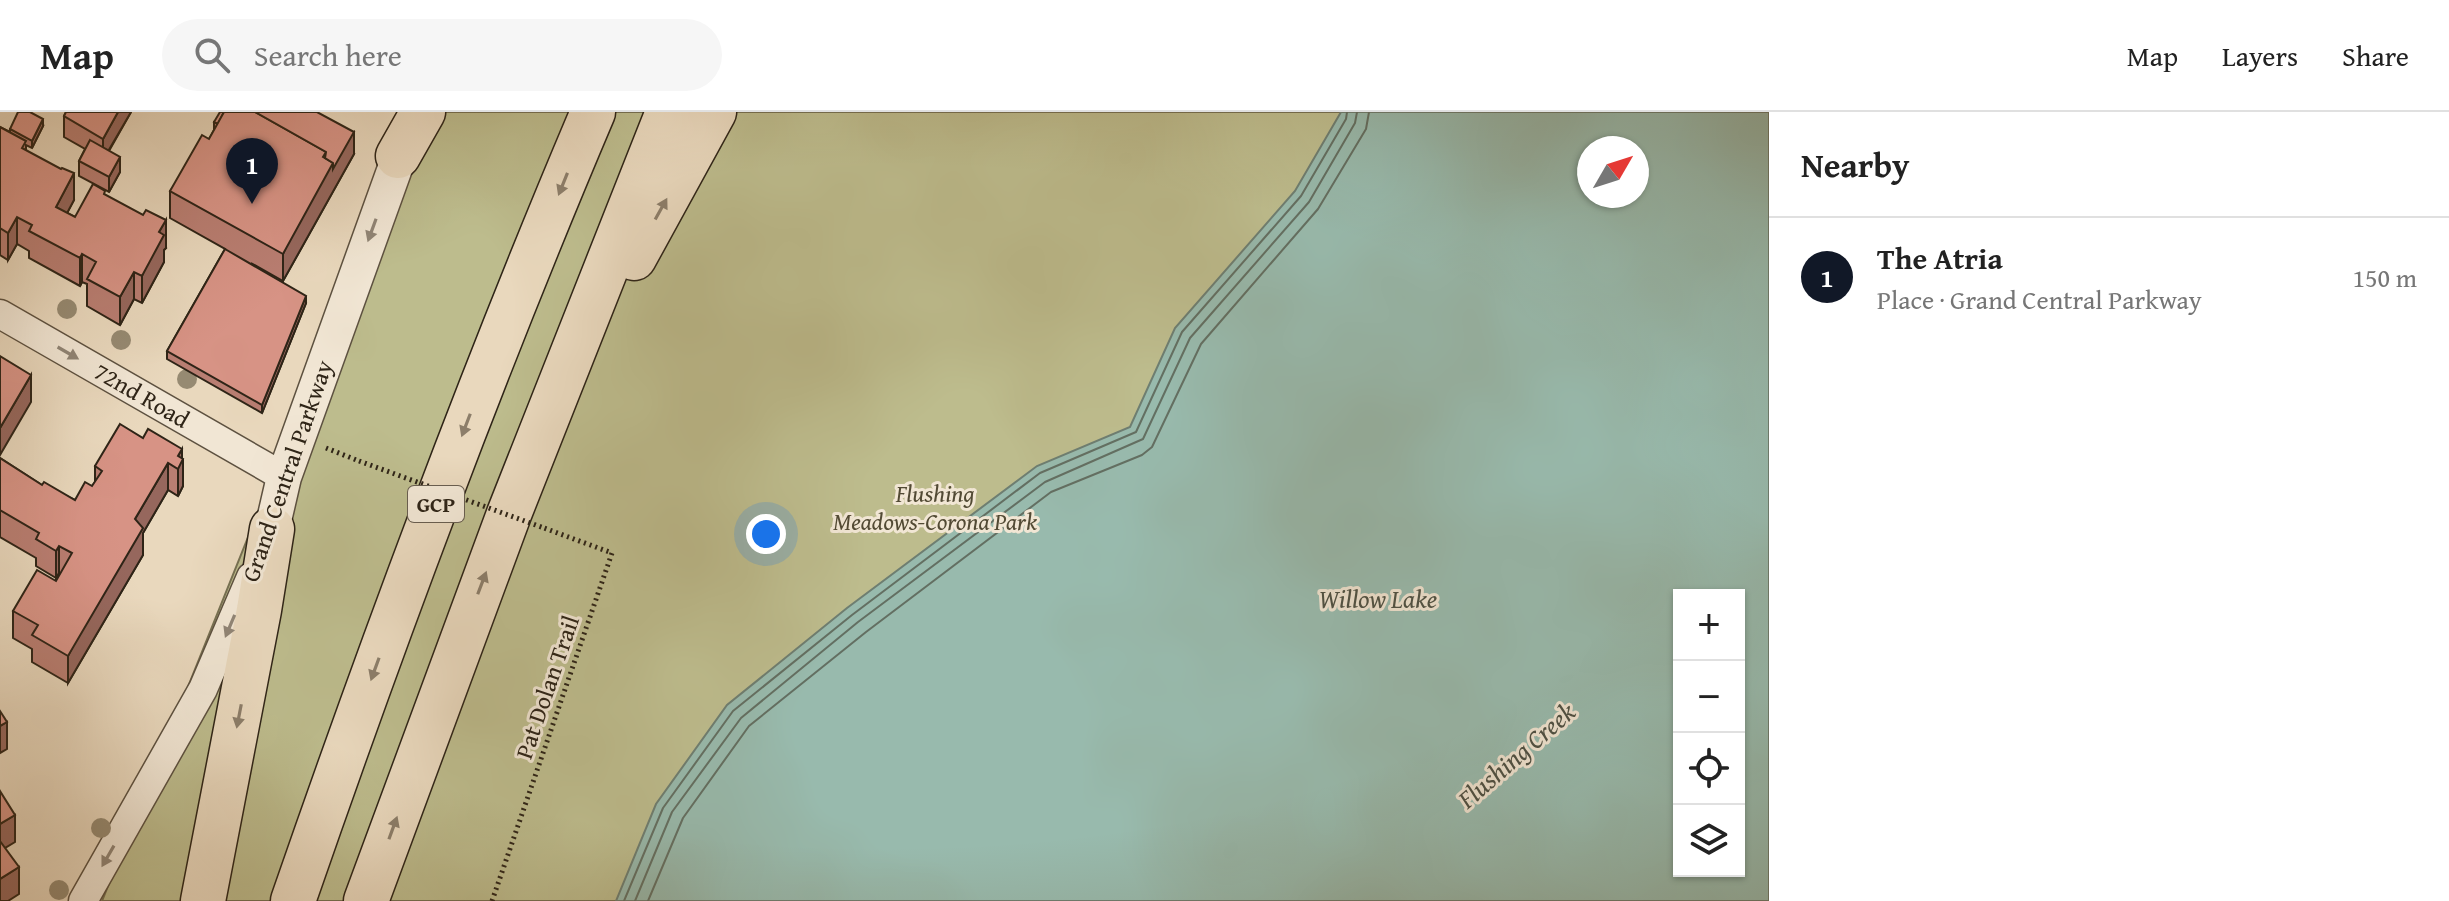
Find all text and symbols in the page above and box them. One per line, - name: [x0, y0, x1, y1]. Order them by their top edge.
- search box: [162, 19, 722, 91]
- text: Map: [40, 27, 114, 83]
- icon: search: [190, 33, 234, 77]
- text: Search here: [254, 33, 402, 77]
- text: Map: [2127, 35, 2178, 76]
- text: Layers: [2222, 35, 2298, 76]
- text: Share: [2342, 35, 2409, 76]
- north arrow: [1577, 136, 1649, 208]
- pin: 1: [226, 138, 278, 204]
- text: Nearby: [1801, 140, 1910, 189]
- one-way arrow: [556, 172, 569, 196]
- one-way arrow: [654, 198, 668, 221]
- one-way arrow: [365, 218, 377, 242]
- text: The Atria: [1877, 236, 2003, 280]
- text: 1: [1820, 258, 1834, 297]
- text: 150 m: [2352, 258, 2417, 297]
- text: Place · Grand Central Parkway: [1877, 280, 2202, 319]
- one-way arrow: [56, 346, 79, 360]
- street label: 72nd Road: [88, 354, 196, 436]
- street label: Grand Central Parkway: [233, 355, 341, 587]
- one-way arrow: [459, 413, 472, 437]
- park label: Flushing Meadows-Corona Park: [833, 476, 1037, 539]
- road number: GCP: [408, 486, 464, 522]
- your location: [746, 514, 786, 554]
- one-way arrow: [476, 571, 489, 595]
- water label: Willow Lake: [1319, 579, 1437, 618]
- map controls: [1673, 589, 1745, 877]
- button: +: [1673, 589, 1745, 661]
- street label: Pat Dolan Trail: [506, 610, 588, 763]
- one-way arrow: [223, 614, 236, 638]
- one-way arrow: [368, 657, 381, 681]
- button: −: [1673, 661, 1745, 733]
- water label: Flushing Creek: [1448, 693, 1584, 818]
- one-way arrow: [232, 704, 244, 729]
- button: locate: [1673, 733, 1745, 805]
- button: layers: [1673, 805, 1745, 877]
- one-way arrow: [387, 815, 399, 839]
- one-way arrow: [101, 845, 115, 867]

